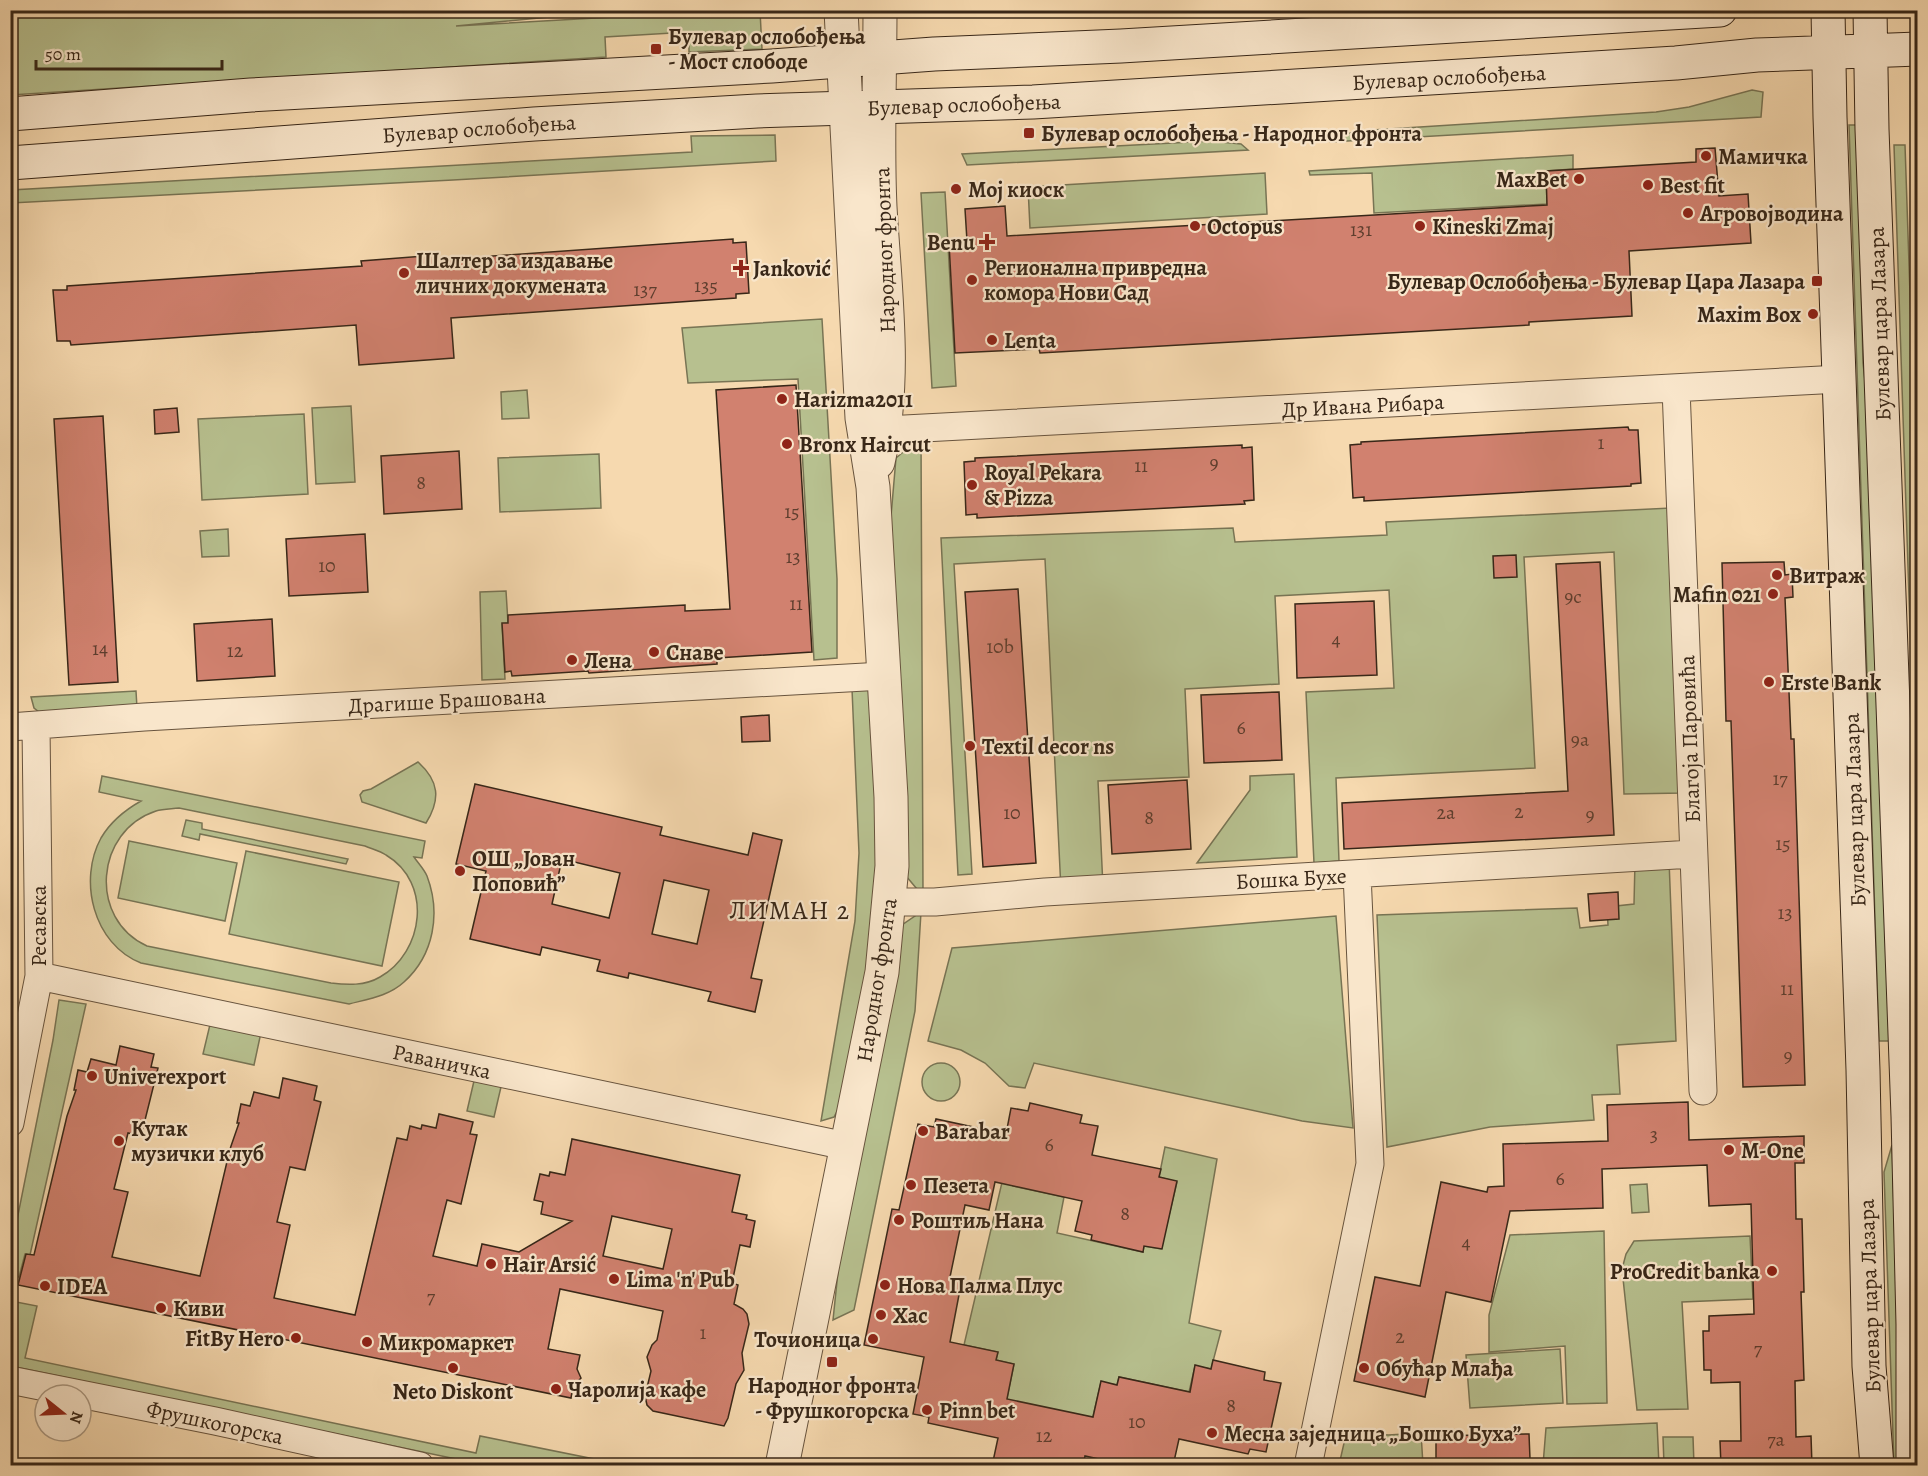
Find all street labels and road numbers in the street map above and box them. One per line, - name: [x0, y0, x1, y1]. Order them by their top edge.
- street label: Булевар ослобођења: [1351, 58, 1548, 98]
- street label: Булевар ослобођења: [867, 87, 1062, 123]
- street label: Булевар ослобођења: [381, 107, 578, 151]
- street label: Народног фронта: [867, 166, 903, 333]
- street label: Булевар цара Лазара: [1862, 225, 1898, 422]
- street label: Др Ивана Рибара: [1281, 387, 1446, 425]
- street label: Благоја Паровића: [1672, 654, 1708, 823]
- street label: Драгише Брашована: [348, 681, 547, 721]
- street label: Булевар цара Лазара: [1837, 711, 1873, 908]
- street label: Бошка Бухе: [1235, 861, 1347, 897]
- street label: Ресавска: [24, 884, 54, 967]
- street label: Народног фронта: [849, 895, 905, 1065]
- street label: Раваничка: [390, 1037, 495, 1087]
- street label: Булевар цара Лазара: [1852, 1197, 1888, 1394]
- street label: Фрушкогорска: [144, 1394, 287, 1452]

